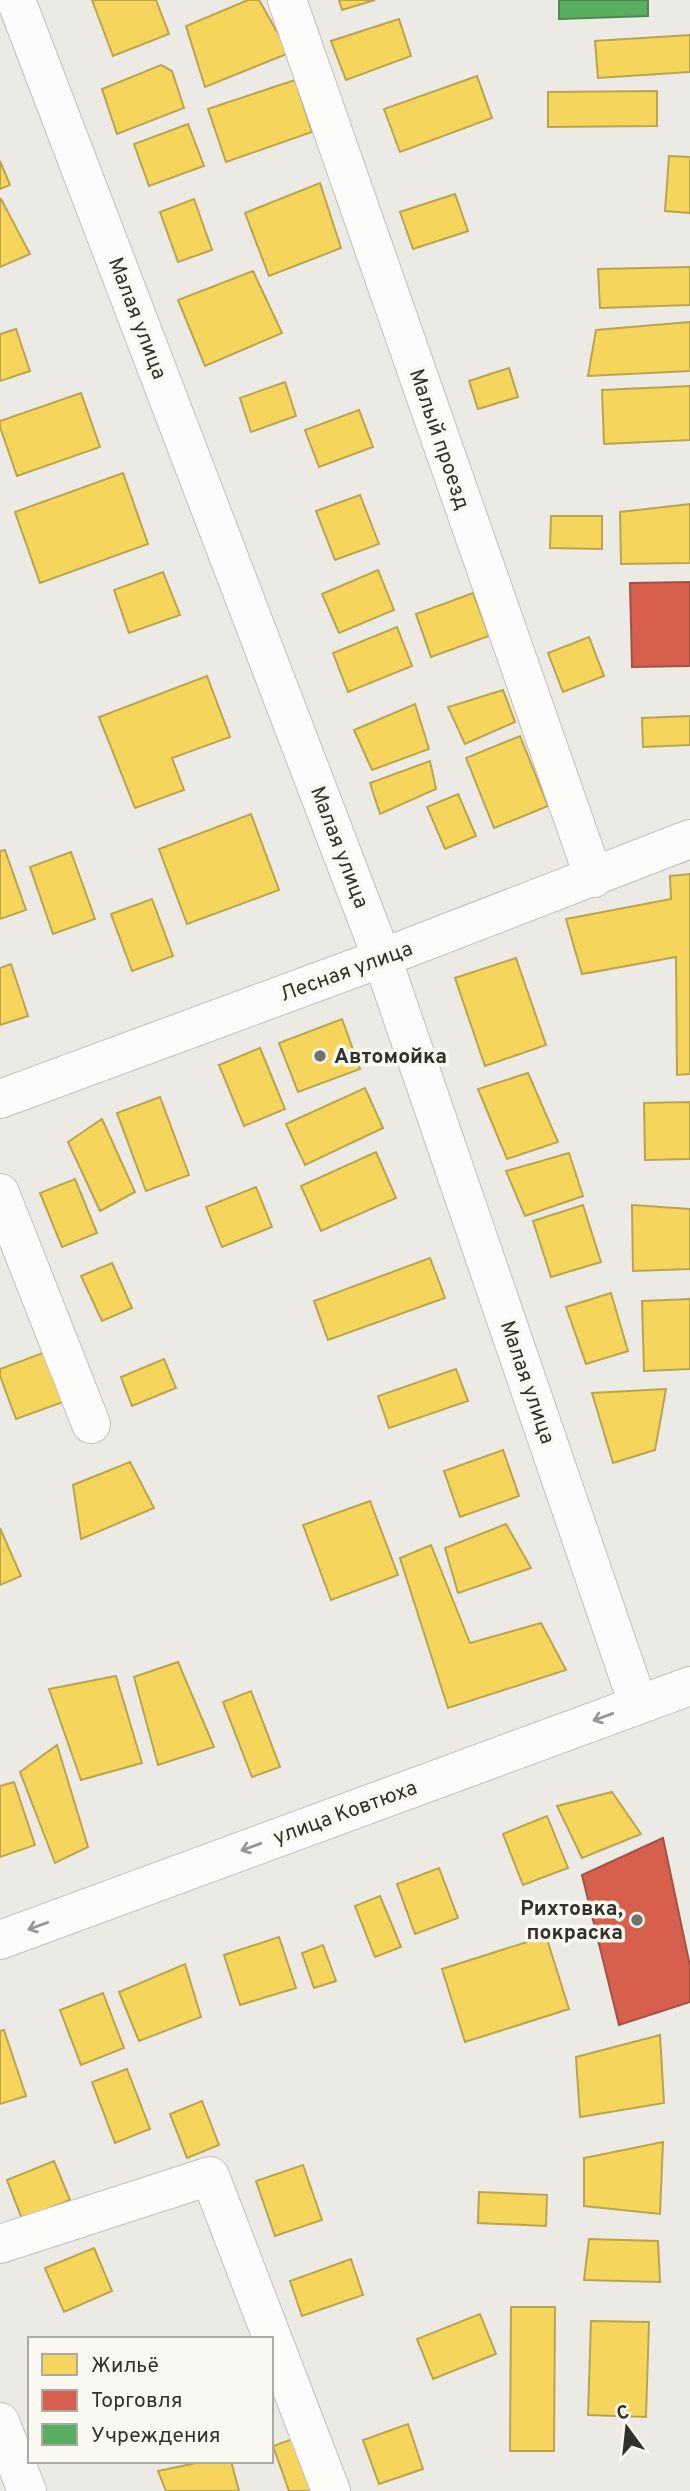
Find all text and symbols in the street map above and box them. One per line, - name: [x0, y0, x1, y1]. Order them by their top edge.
- street label: Малая улица: [101, 254, 172, 383]
- street label: Малый проезд: [402, 365, 475, 514]
- street label: Малая улица: [303, 783, 374, 912]
- street label: Лесная улица: [276, 936, 417, 1009]
- place label: Автомойка: [334, 1044, 447, 1071]
- marker: Автомойка: [312, 1048, 328, 1064]
- street label: Малая улица: [493, 1317, 560, 1448]
- one-way arrow: [592, 1712, 614, 1724]
- street label: улица Ковтюха: [270, 1775, 421, 1852]
- one-way arrow: [241, 1842, 263, 1854]
- place label: Рихтовка, покраска: [520, 1896, 623, 1947]
- marker: Рихтовка, покраска: [629, 1912, 645, 1928]
- one-way arrow: [28, 1921, 50, 1933]
- legend: [28, 2337, 273, 2463]
- text: Жильё: [91, 2353, 159, 2380]
- text: Торговля: [91, 2388, 182, 2415]
- north arrow: [592, 2393, 662, 2463]
- text: С: [614, 2400, 632, 2427]
- text: Учреждения: [91, 2423, 220, 2450]

